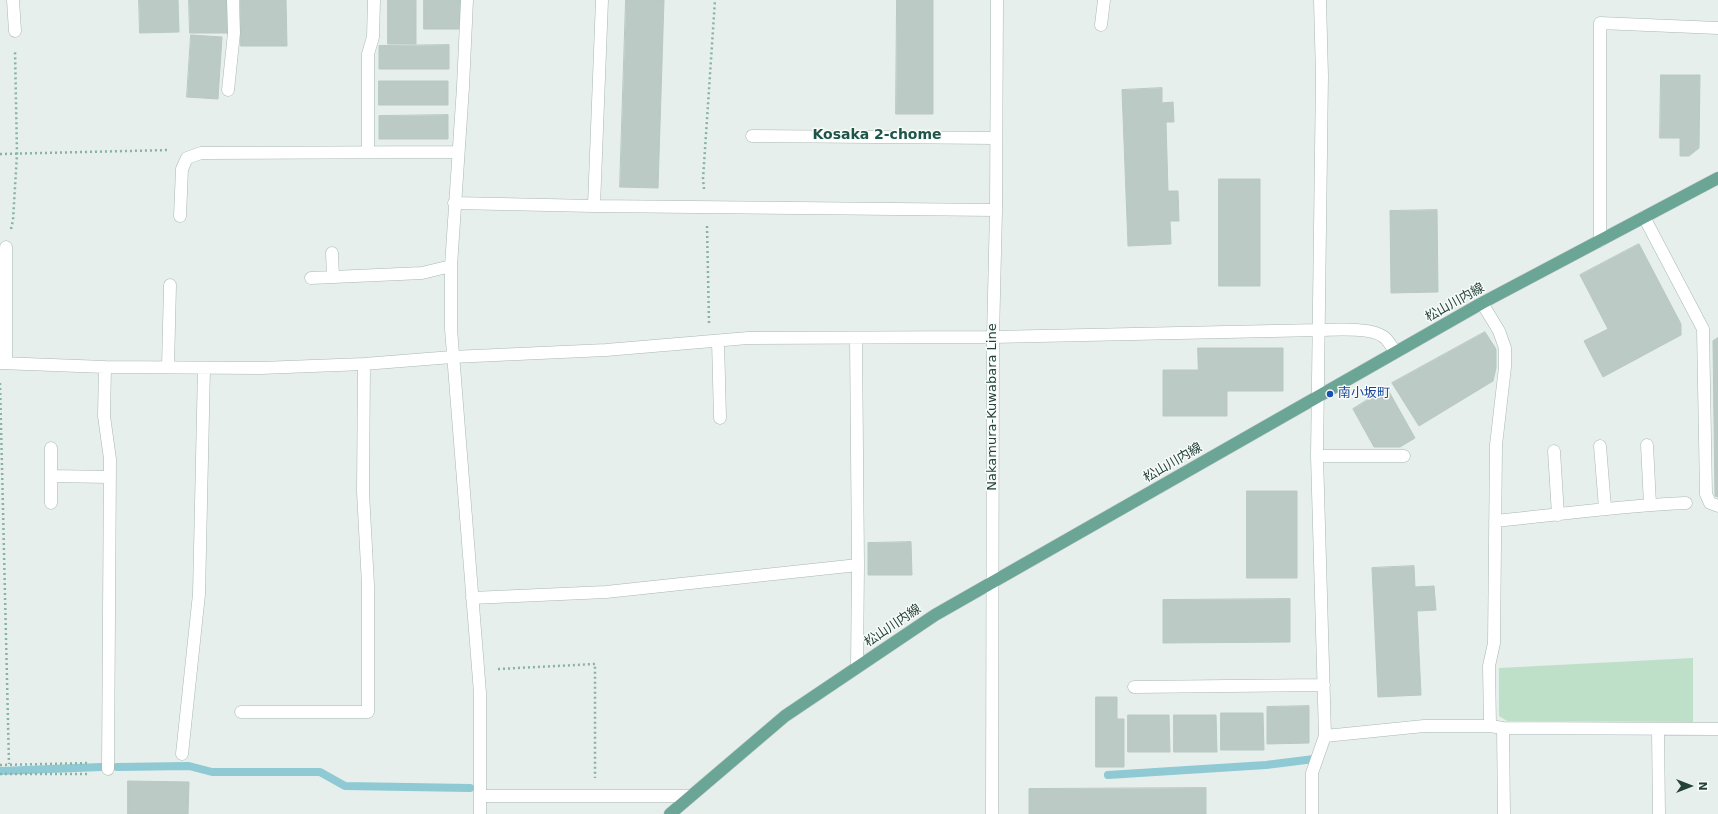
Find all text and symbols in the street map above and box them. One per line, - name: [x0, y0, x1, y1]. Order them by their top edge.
- district label: Kosaka 2-chome: [812, 127, 942, 143]
- street label: 松山川内線: [1423, 280, 1487, 326]
- street label: Nakamura-Kuwabara Line: [985, 323, 1001, 491]
- place label: 南小坂町: [1338, 386, 1390, 402]
- marker: 南小坂町: [1325, 389, 1335, 399]
- street label: 松山川内線: [1141, 440, 1205, 486]
- street label: 松山川内線: [862, 601, 924, 651]
- north arrow: [1670, 766, 1710, 806]
- text: N: [1696, 781, 1709, 791]

